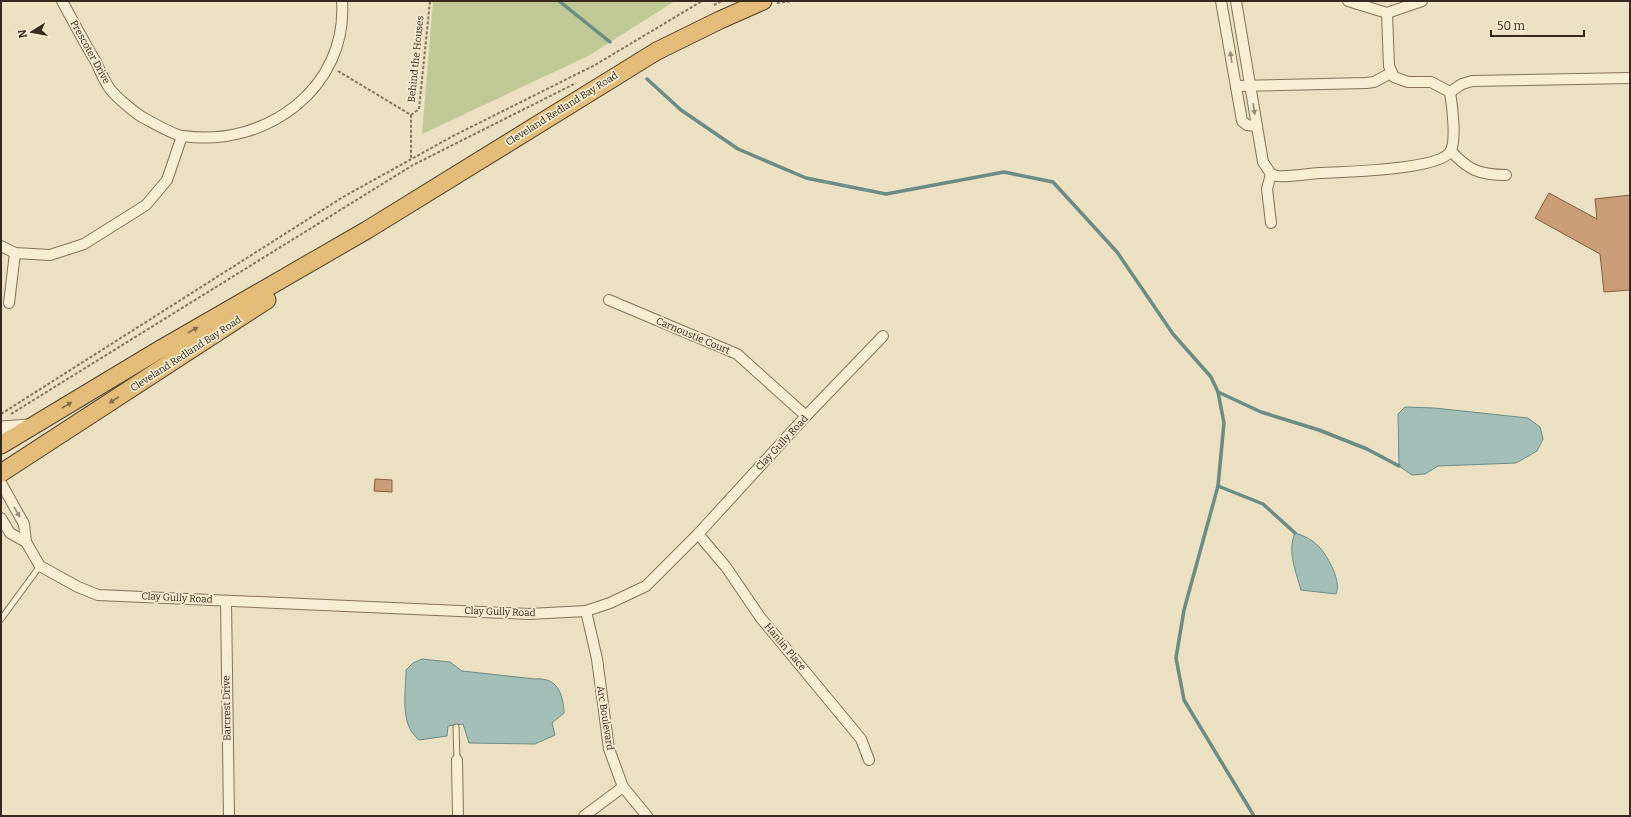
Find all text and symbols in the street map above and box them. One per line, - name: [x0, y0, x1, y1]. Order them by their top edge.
- north arrow: [12, 12, 52, 52]
- scale bar: [1491, 12, 1584, 38]
- street label: Behind the Houses: [405, 15, 427, 103]
- street label: Prescoter Drive: [68, 18, 112, 86]
- text: 50 m: [1497, 19, 1526, 33]
- text: N: [15, 28, 30, 39]
- one-way arrow: [1228, 51, 1234, 63]
- street label: Cleveland Redland Bay Road: [504, 69, 620, 148]
- one-way arrow: [1251, 102, 1257, 115]
- street label: Cleveland Redland Bay Road: [128, 314, 244, 394]
- street label: Carnoustie Court: [654, 315, 732, 357]
- one-way arrow: [187, 327, 199, 334]
- one-way arrow: [109, 396, 119, 404]
- one-way arrow: [61, 401, 73, 408]
- street label: Clay Gully Road: [753, 413, 811, 473]
- one-way arrow: [14, 506, 21, 518]
- street label: Clay Gully Road: [141, 590, 213, 606]
- street label: Clay Gully Road: [464, 605, 536, 619]
- street label: Hanlin Place: [762, 621, 808, 673]
- street label: Barcrest Drive: [220, 675, 234, 741]
- street label: Arc Boulevard: [594, 685, 616, 751]

